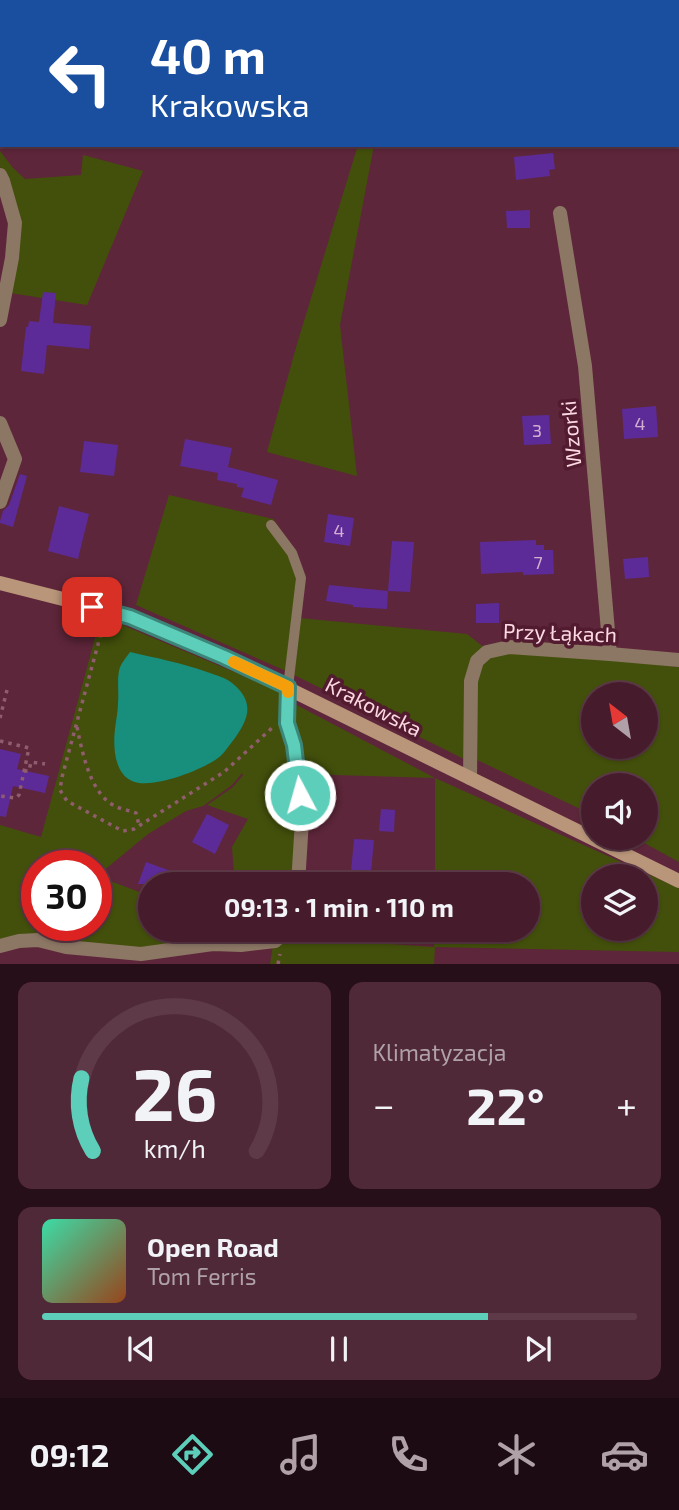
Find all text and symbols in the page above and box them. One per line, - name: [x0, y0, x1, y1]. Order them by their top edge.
- text: 40 m: [150, 25, 266, 84]
- icon: left: [35, 28, 126, 119]
- text: Krakowska: [150, 85, 310, 123]
- street label: Wzorki: [555, 400, 585, 468]
- house number: 4: [634, 412, 646, 434]
- house number: 3: [532, 419, 542, 441]
- house number: 4: [333, 519, 345, 541]
- house number: 7: [533, 551, 543, 573]
- pin: [62, 577, 122, 637]
- icon: arrive: [73, 588, 111, 626]
- street label: Przy Łąkach: [503, 618, 617, 646]
- street label: Krakowska: [322, 671, 426, 741]
- north arrow: [581, 682, 658, 760]
- map controls: [581, 682, 658, 941]
- position arrow: [263, 758, 337, 832]
- button: sound: [581, 773, 658, 850]
- speed limit sign: 30: [21, 850, 112, 941]
- button: layers: [581, 864, 658, 941]
- text: 09:13 · 1 min · 110 m: [224, 891, 454, 922]
- text: Klimatyzacja: [373, 1038, 506, 1066]
- text: 26: [132, 1049, 217, 1137]
- text: 22°: [466, 1073, 545, 1135]
- text: −: [373, 1081, 395, 1127]
- text: +: [616, 1081, 637, 1127]
- text: km/h: [143, 1133, 205, 1163]
- text: Open Road: [147, 1231, 279, 1262]
- text: Tom Ferris: [147, 1262, 256, 1290]
- icon: previous: [122, 1330, 160, 1368]
- icon: pause: [320, 1330, 358, 1368]
- icon: next: [519, 1330, 557, 1368]
- icon: directions: [168, 1430, 217, 1479]
- icon: music: [276, 1430, 325, 1479]
- icon: phone: [384, 1430, 433, 1479]
- icon: climate: [492, 1430, 541, 1479]
- icon: car: [600, 1430, 649, 1479]
- text: 09:12: [30, 1435, 109, 1473]

